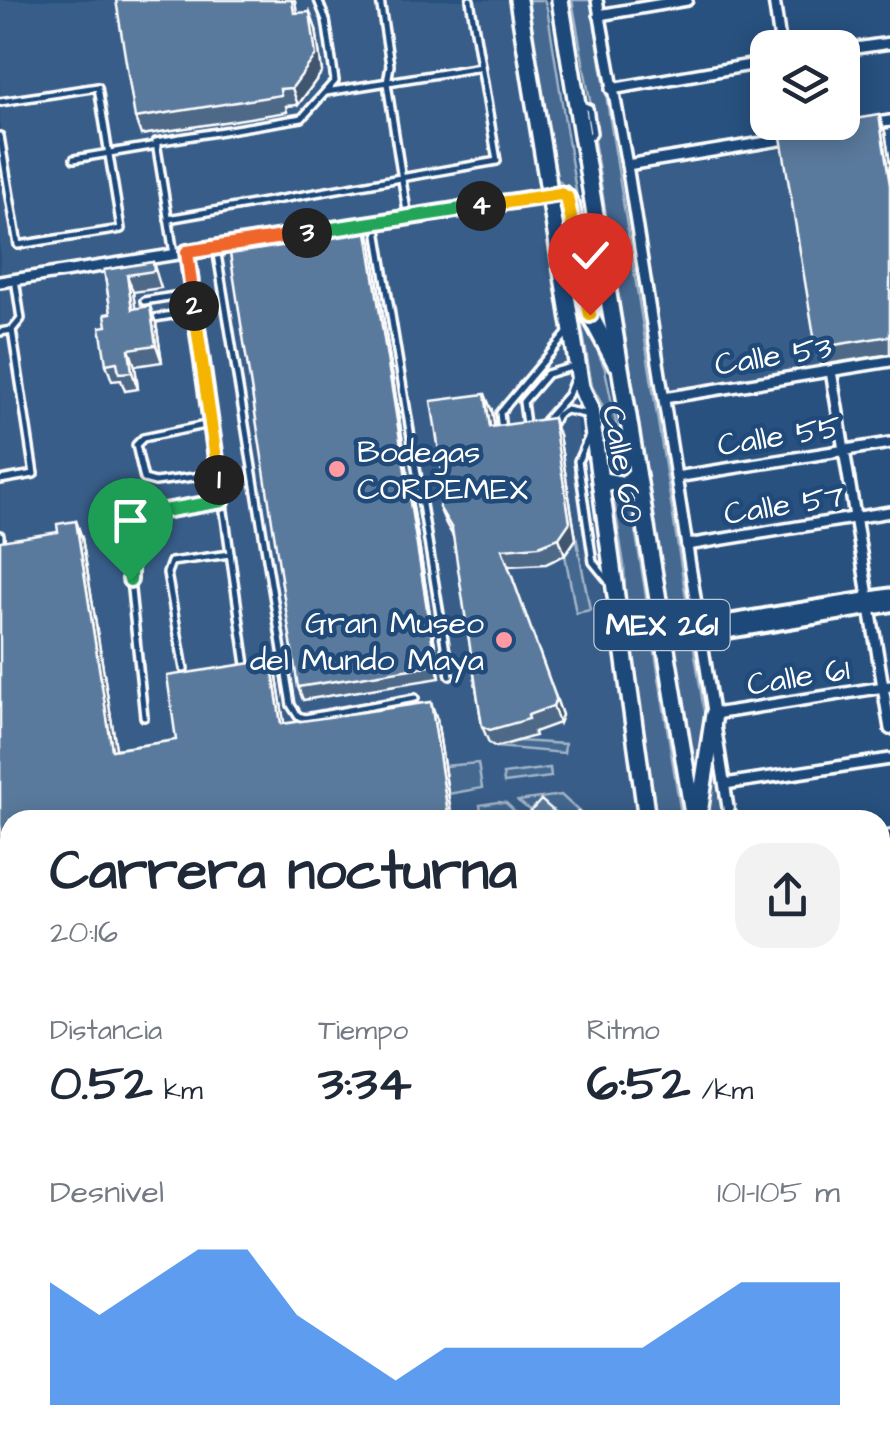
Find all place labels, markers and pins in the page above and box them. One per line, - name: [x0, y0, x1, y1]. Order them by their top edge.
- pin: 4: [456, 181, 506, 231]
- pin: 3: [282, 208, 332, 258]
- pin: [548, 213, 633, 316]
- pin: 2: [169, 281, 219, 331]
- place label: Bodegas CORDEMEX: [357, 430, 528, 512]
- pin: 1: [194, 455, 244, 505]
- marker: Bodegas CORDEMEX: [326, 458, 348, 480]
- pin: [88, 478, 173, 581]
- place label: Gran Museo del Mundo Maya: [250, 601, 484, 683]
- marker: Gran Museo del Mundo Maya: [493, 629, 515, 651]

